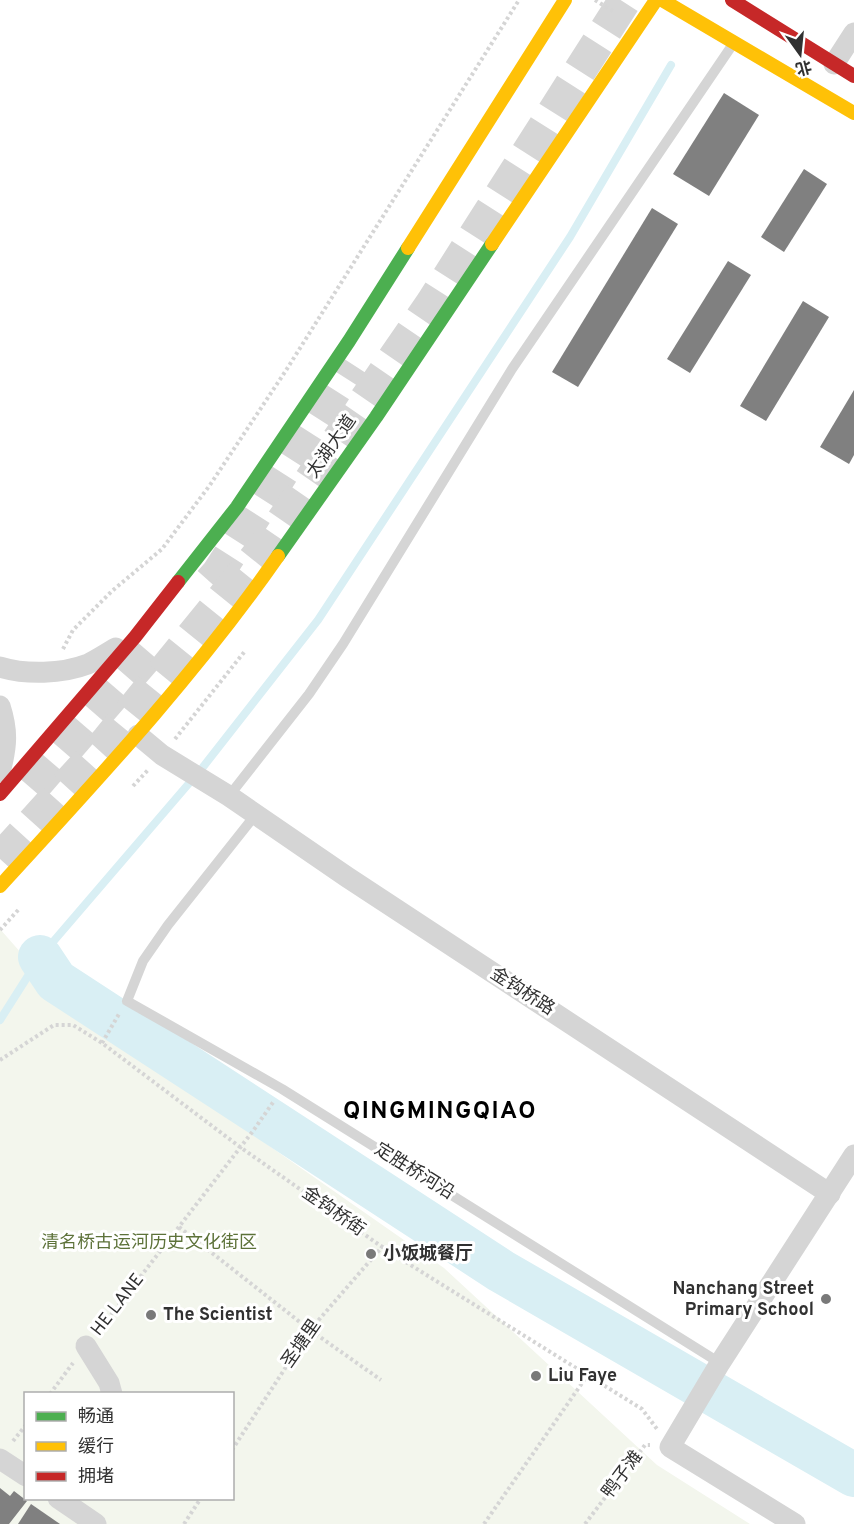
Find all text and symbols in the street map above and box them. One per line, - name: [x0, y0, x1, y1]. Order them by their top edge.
- north arrow: [770, 24, 830, 84]
- text: 北: [793, 55, 814, 78]
- street label: 太湖大道: [302, 411, 362, 483]
- street label: 金钩桥路: [486, 963, 558, 1021]
- district label: QINGMINGQIAO: [343, 1097, 537, 1127]
- street label: 定胜桥河沿: [370, 1138, 458, 1206]
- street label: 金钩桥街: [297, 1182, 369, 1242]
- park label: 清名桥古运河历史文化街区: [41, 1232, 257, 1255]
- place label: 小饭城餐厅: [383, 1243, 473, 1266]
- marker: 小饭城餐厅: [364, 1247, 378, 1261]
- street label: HE LANE: [86, 1269, 150, 1341]
- place label: Nanchang Street Primary School: [672, 1278, 814, 1322]
- marker: Nanchang Street Primary School: [819, 1292, 833, 1306]
- place label: The Scientist: [163, 1304, 273, 1327]
- marker: The Scientist: [144, 1308, 158, 1322]
- street label: 圣塘里: [277, 1315, 327, 1373]
- place label: Liu Faye: [548, 1365, 617, 1388]
- marker: Liu Faye: [529, 1369, 543, 1383]
- legend: [24, 1392, 234, 1500]
- text: 畅通: [78, 1406, 114, 1429]
- text: 缓行: [78, 1436, 114, 1459]
- street label: 鸭子滩: [598, 1447, 648, 1503]
- text: 拥堵: [78, 1466, 114, 1489]

